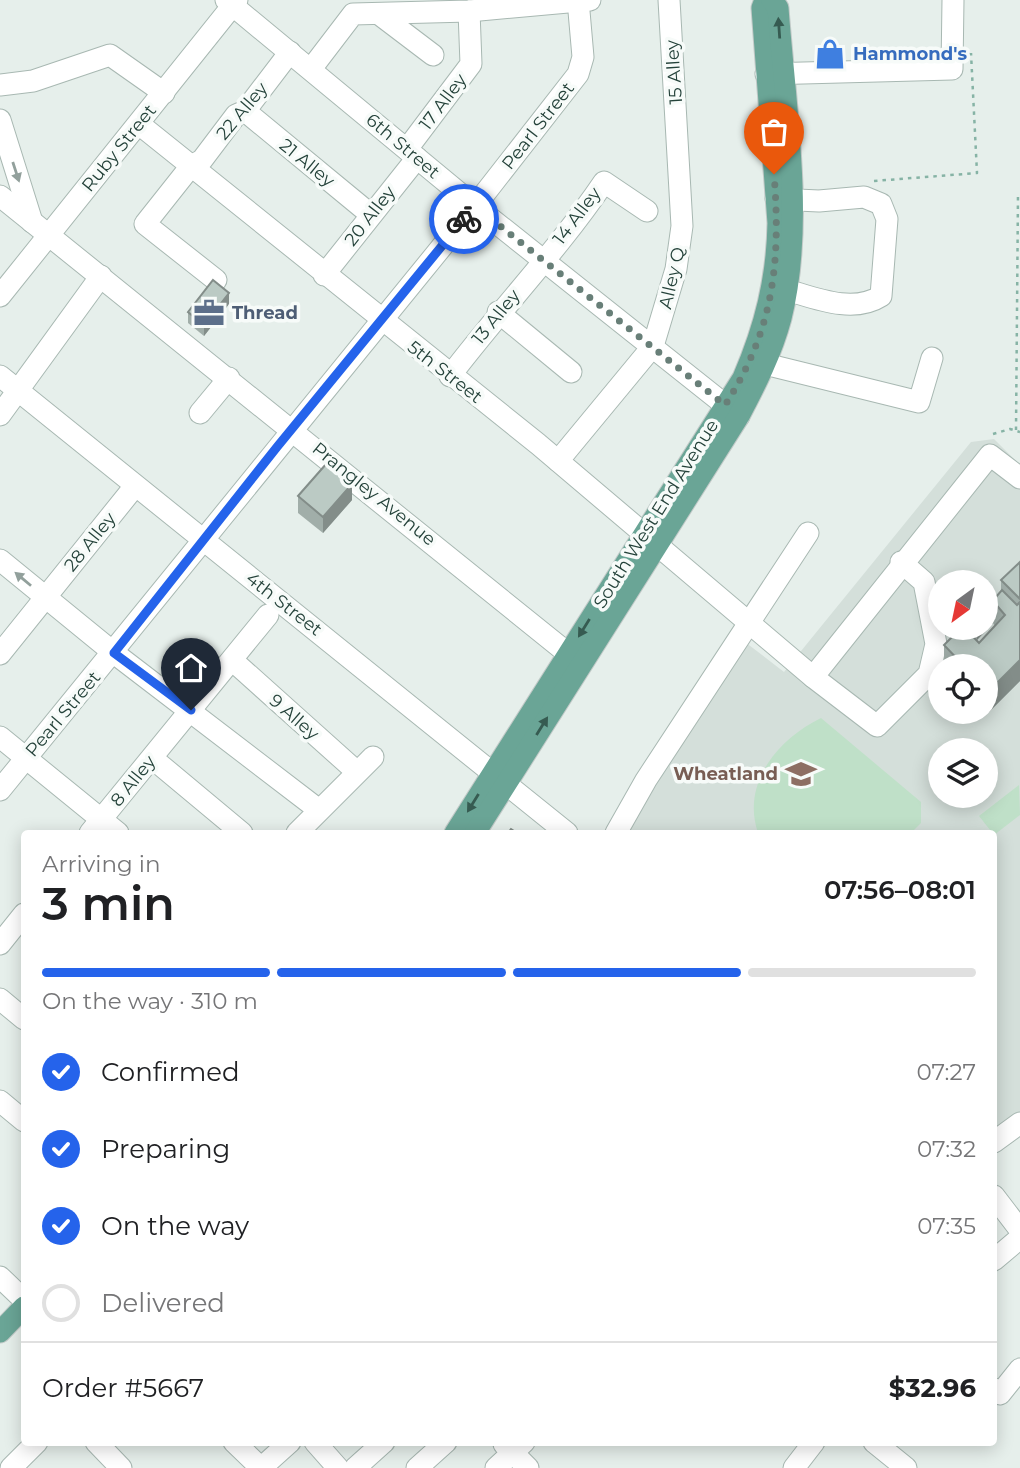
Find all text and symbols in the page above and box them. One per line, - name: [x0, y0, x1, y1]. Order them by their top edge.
- one-way arrow: [773, 16, 784, 38]
- shop icon: Hammond's: [813, 37, 847, 71]
- street label: 15 Alley: [661, 39, 687, 105]
- place label: Hammond's: [853, 43, 967, 65]
- street label: 17 Alley: [415, 69, 471, 135]
- street label: 22 Alley: [212, 78, 273, 144]
- street label: Pearl Street: [497, 78, 579, 174]
- street label: Ruby Street: [77, 100, 161, 196]
- pin: [744, 102, 804, 174]
- street label: 6th Street: [362, 109, 444, 183]
- icon: bag: [755, 113, 793, 151]
- street label: 21 Alley: [275, 134, 339, 192]
- one-way arrow: [12, 161, 22, 182]
- street label: 20 Alley: [340, 181, 400, 250]
- street label: 14 Alley: [548, 183, 606, 249]
- courier: [429, 184, 499, 254]
- icon: bike: [445, 200, 483, 238]
- street label: Alley Q: [654, 245, 690, 311]
- street label: 13 Alley: [467, 285, 525, 349]
- office icon: Thread: [192, 296, 226, 330]
- place label: Thread: [232, 302, 298, 324]
- street label: 5th Street: [403, 336, 487, 408]
- street label: South West End Avenue: [589, 415, 723, 612]
- street label: Prangley Avenue: [308, 438, 440, 550]
- street label: 28 Alley: [60, 508, 121, 576]
- street label: 4th Street: [242, 567, 326, 641]
- north arrow: [928, 570, 998, 640]
- map controls: [928, 570, 998, 808]
- one-way arrow: [14, 571, 32, 587]
- one-way arrow: [577, 619, 591, 637]
- pin: [161, 638, 221, 710]
- icon: home: [172, 649, 210, 687]
- button: locate: [928, 654, 998, 724]
- street label: Pearl Street: [21, 667, 105, 761]
- street label: 9 Alley: [265, 689, 324, 745]
- one-way arrow: [536, 717, 549, 736]
- button: layers: [928, 738, 998, 808]
- street label: 8 Alley: [106, 751, 160, 811]
- school or university icon: Wheatland: [784, 757, 818, 791]
- place label: Wheatland: [673, 763, 778, 785]
- one-way arrow: [467, 794, 480, 813]
- text: Arriving in: [42, 850, 161, 878]
- text: 07:56–08:01: [824, 874, 976, 906]
- text: 3 min: [42, 875, 175, 932]
- text: On the way · 310 m: [42, 987, 258, 1015]
- icon: check: [42, 1053, 80, 1091]
- text: Confirmed: [101, 1056, 240, 1088]
- text: 07:27: [916, 1058, 976, 1086]
- icon: check: [42, 1130, 80, 1168]
- text: Preparing: [101, 1133, 230, 1165]
- text: 07:32: [917, 1135, 976, 1163]
- icon: check: [42, 1207, 80, 1245]
- text: On the way: [101, 1210, 249, 1242]
- text: 07:35: [917, 1212, 976, 1240]
- text: Delivered: [101, 1287, 225, 1319]
- text: Order #5667: [42, 1372, 204, 1404]
- text: $32.96: [889, 1372, 976, 1404]

